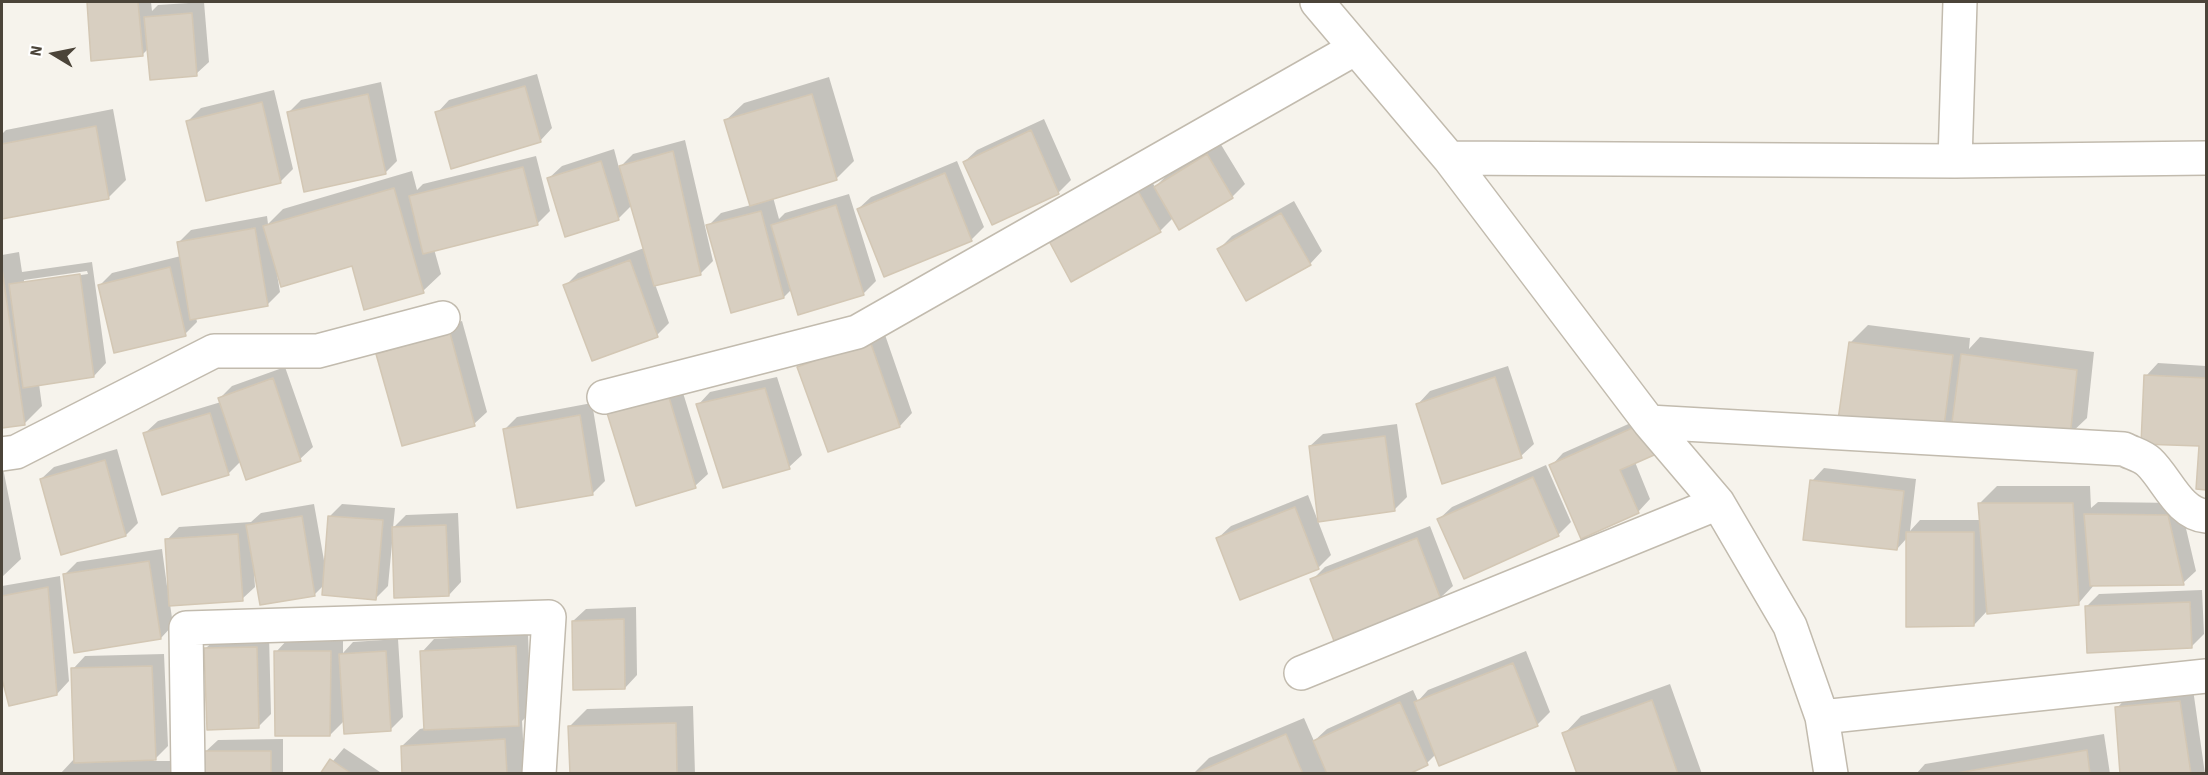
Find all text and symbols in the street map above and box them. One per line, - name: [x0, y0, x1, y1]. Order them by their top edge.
- north arrow: [24, 24, 84, 84]
- text: N: [25, 44, 48, 58]

